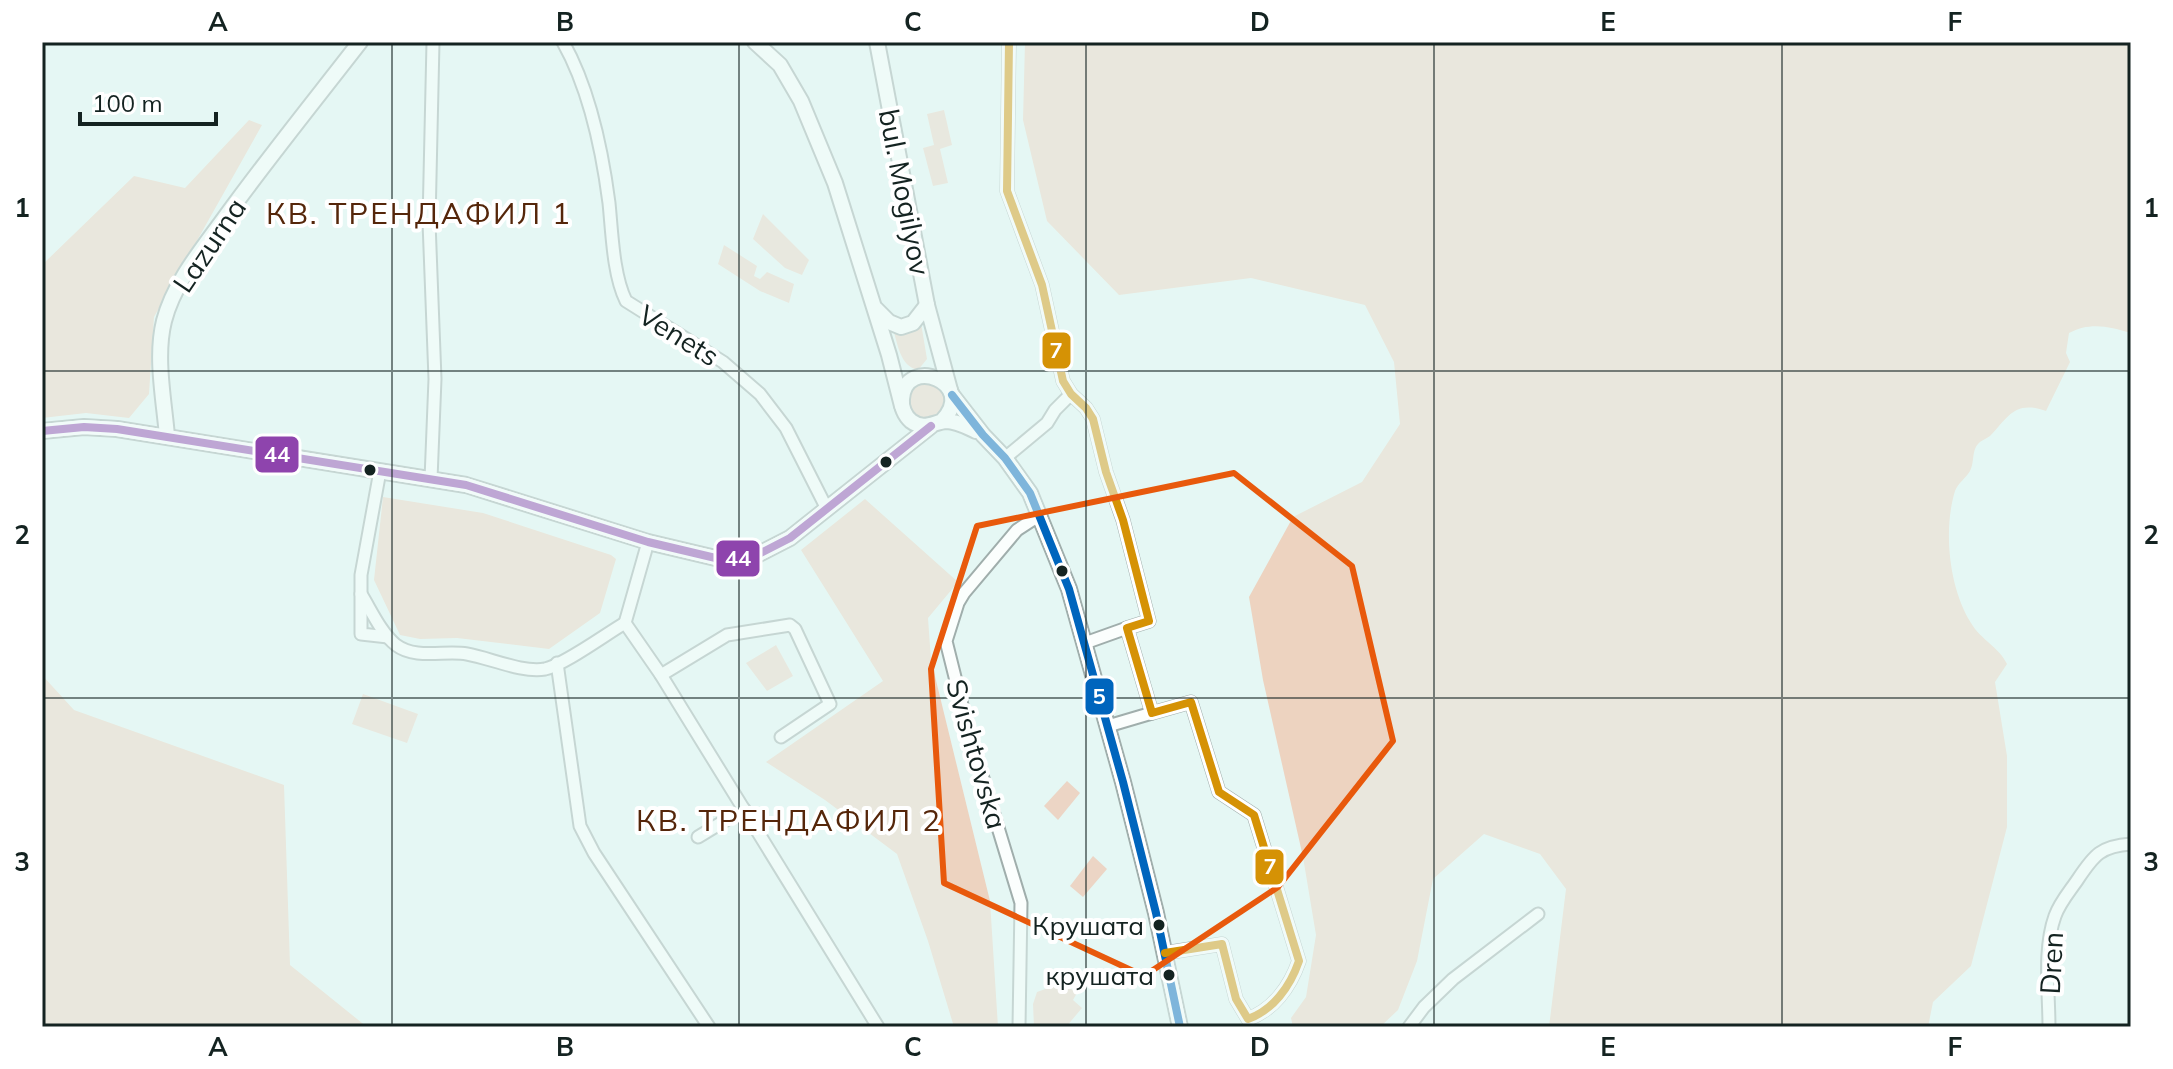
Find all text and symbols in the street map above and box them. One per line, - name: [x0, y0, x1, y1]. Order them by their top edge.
- text: A: [208, 5, 228, 38]
- text: B: [556, 5, 574, 38]
- text: C: [904, 5, 922, 38]
- text: D: [1250, 5, 1270, 38]
- text: E: [1600, 5, 1616, 38]
- text: F: [1948, 5, 1963, 38]
- scale bar: [80, 76, 216, 126]
- text: 100 m: [92, 88, 163, 118]
- street label: bul. Mogilyov: [872, 106, 938, 278]
- text: 1: [14, 191, 30, 224]
- street label: Lazurna: [165, 191, 253, 299]
- text: 1: [2143, 191, 2159, 224]
- district label: КВ. ТРЕНДАФИЛ 1: [266, 194, 572, 232]
- street label: Venets: [632, 297, 726, 373]
- line badge: 7: [1041, 331, 1072, 370]
- text: 7: [1049, 336, 1063, 364]
- line badge: 44: [254, 435, 300, 474]
- text: 44: [264, 440, 290, 468]
- unlabelled marker: [878, 454, 894, 470]
- unlabelled marker: [362, 462, 378, 478]
- text: 2: [14, 518, 30, 551]
- text: 2: [2143, 518, 2159, 551]
- line badge: 44: [715, 539, 761, 578]
- text: 44: [725, 544, 751, 572]
- unlabelled marker: [1054, 563, 1070, 579]
- street label: Svishtovska: [939, 675, 1015, 833]
- line badge: 5: [1084, 677, 1115, 716]
- text: 5: [1092, 682, 1106, 710]
- district label: КВ. ТРЕНДАФИЛ 2: [636, 801, 942, 839]
- text: 3: [14, 845, 30, 878]
- text: 3: [2143, 845, 2159, 878]
- line badge: 7: [1254, 848, 1285, 886]
- text: 7: [1263, 852, 1277, 880]
- place label: Крушата: [1032, 909, 1144, 942]
- marker: Крушата: [1151, 917, 1167, 933]
- street label: Dren: [2032, 931, 2070, 995]
- place label: крушата: [1045, 959, 1154, 992]
- marker: крушата: [1161, 967, 1177, 983]
- text: A: [208, 1030, 228, 1063]
- text: B: [556, 1030, 574, 1063]
- text: C: [904, 1030, 922, 1063]
- text: D: [1250, 1030, 1270, 1063]
- text: E: [1600, 1030, 1616, 1063]
- text: F: [1948, 1030, 1963, 1063]

